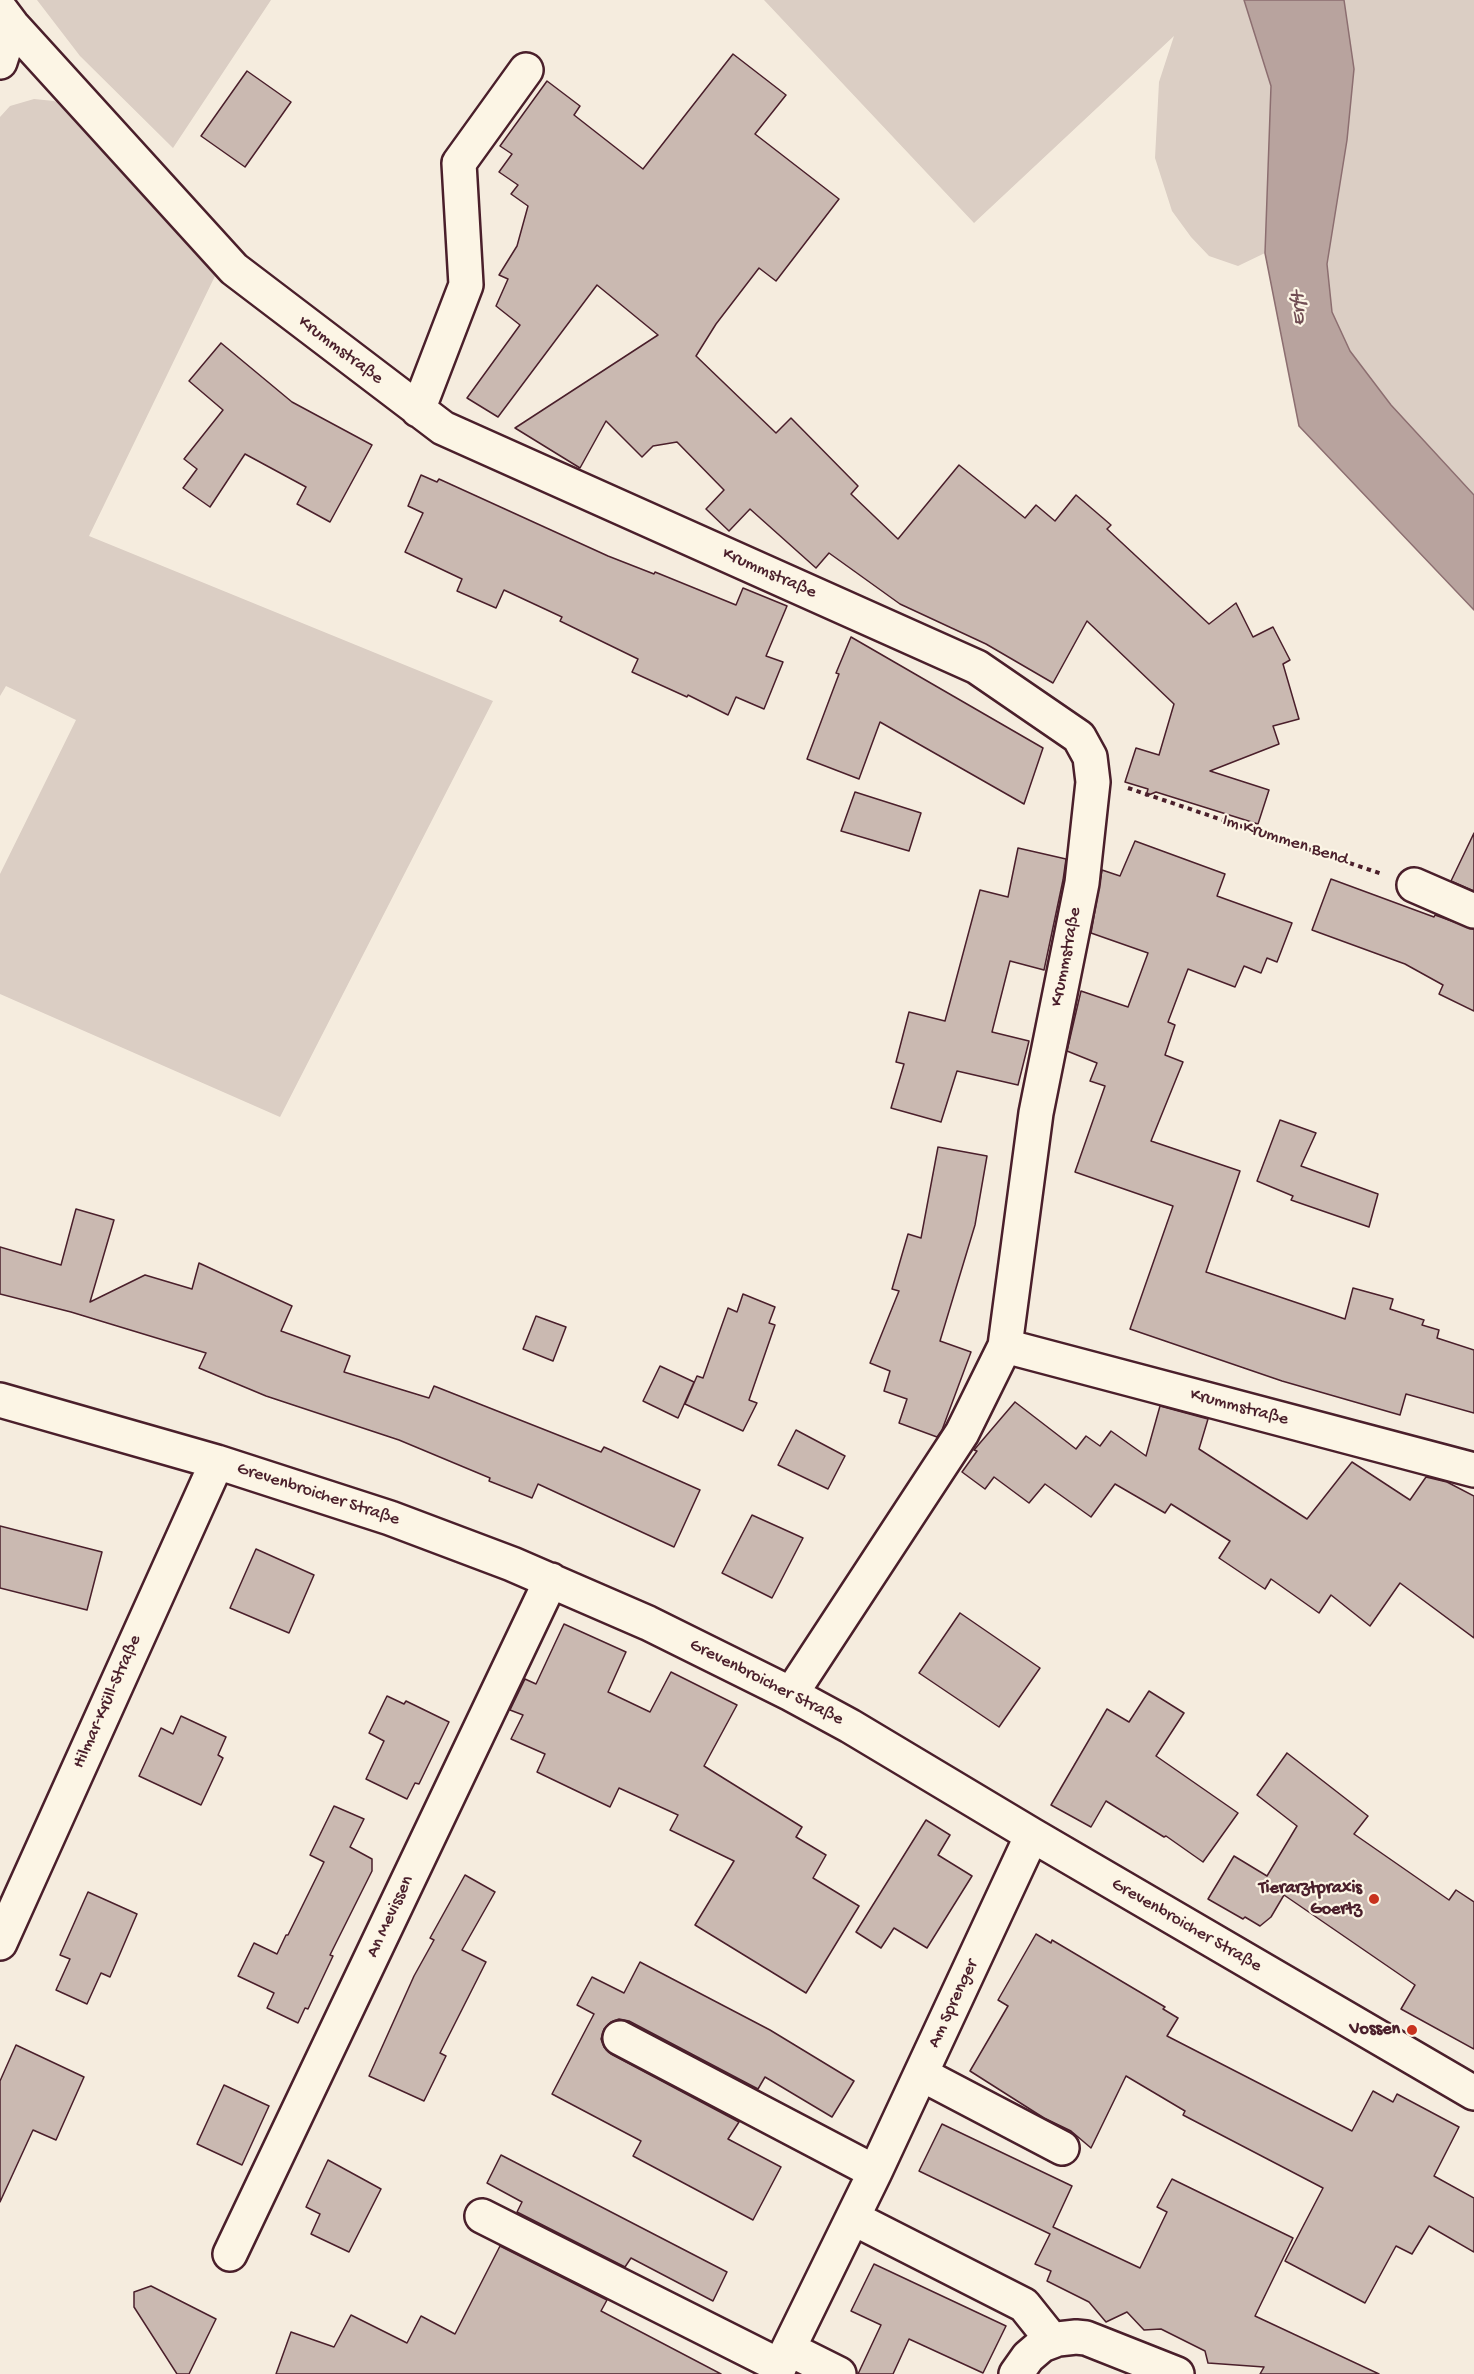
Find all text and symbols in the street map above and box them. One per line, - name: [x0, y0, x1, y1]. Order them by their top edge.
- water label: Erft: [1288, 292, 1312, 326]
- street label: Krummstraße: [293, 312, 387, 390]
- street label: Krummstraße: [719, 544, 819, 604]
- street label: Im Krummen Bend: [1219, 810, 1351, 872]
- street label: Krummstraße: [1047, 905, 1087, 1009]
- street label: Krummstraße: [1187, 1385, 1291, 1431]
- street label: Grevenbroicher Straße: [234, 1458, 402, 1532]
- street label: Hilmar-Krüll-Straße: [69, 1632, 147, 1772]
- street label: Grevenbroicher Straße: [685, 1635, 847, 1731]
- street label: An Mevissen: [363, 1872, 419, 1962]
- street label: Grevenbroicher Straße: [1107, 1874, 1265, 1978]
- place label: Tierarztpraxis Goertz: [1259, 1878, 1362, 1920]
- marker: Tierarztpraxis Goertz: [1367, 1892, 1381, 1906]
- street label: Am Sprenger: [924, 1956, 984, 2052]
- place label: Vossen: [1350, 2019, 1400, 2041]
- marker: Vossen: [1405, 2023, 1419, 2037]

